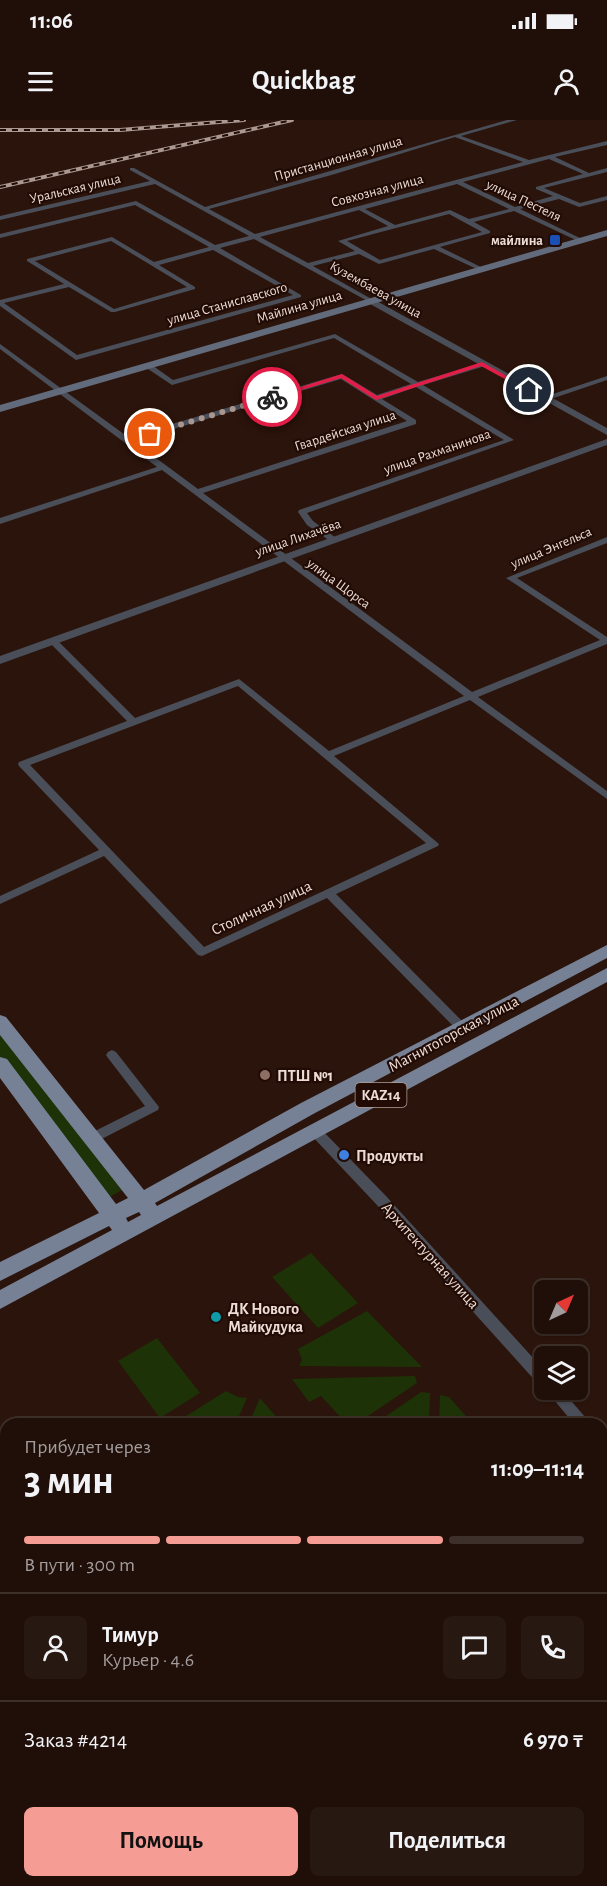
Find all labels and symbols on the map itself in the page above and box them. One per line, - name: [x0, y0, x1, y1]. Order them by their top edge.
- street label: Пристанционная улица: [273, 134, 405, 184]
- street label: Уральская улица: [28, 172, 123, 206]
- street label: Совхозная улица: [330, 172, 425, 210]
- street label: улица Пестеля: [483, 177, 563, 224]
- marker: майлина: [548, 233, 562, 247]
- place label: майлина: [491, 234, 543, 248]
- street label: Кузембаева улица: [327, 259, 424, 321]
- street label: улица Станиславского: [165, 280, 289, 328]
- street label: Майлина улица: [255, 288, 344, 326]
- pin: [503, 364, 554, 415]
- courier: [242, 367, 302, 427]
- pin: [124, 408, 175, 459]
- street label: Гвардейская улица: [293, 408, 398, 454]
- street label: улица Рахманинова: [381, 427, 493, 477]
- street label: улица Лихачёва: [253, 517, 343, 559]
- street label: улица Энгельса: [508, 524, 594, 572]
- street label: улица Щорса: [303, 556, 373, 612]
- street label: Столичная улица: [209, 878, 315, 939]
- street label: Магнитогорская улица: [386, 993, 522, 1076]
- marker: ПТШ №1: [258, 1068, 272, 1082]
- place label: ПТШ №1: [277, 1068, 333, 1084]
- road number: KAZ14: [356, 1083, 406, 1107]
- marker: Продукты: [337, 1148, 351, 1162]
- place label: Продукты: [356, 1148, 424, 1165]
- street label: Архитектурная улица: [378, 1199, 482, 1313]
- north arrow: [534, 1280, 588, 1334]
- place label: ДК Нового Майкудука: [228, 1301, 303, 1336]
- marker: ДК Нового Майкудука: [209, 1310, 223, 1324]

